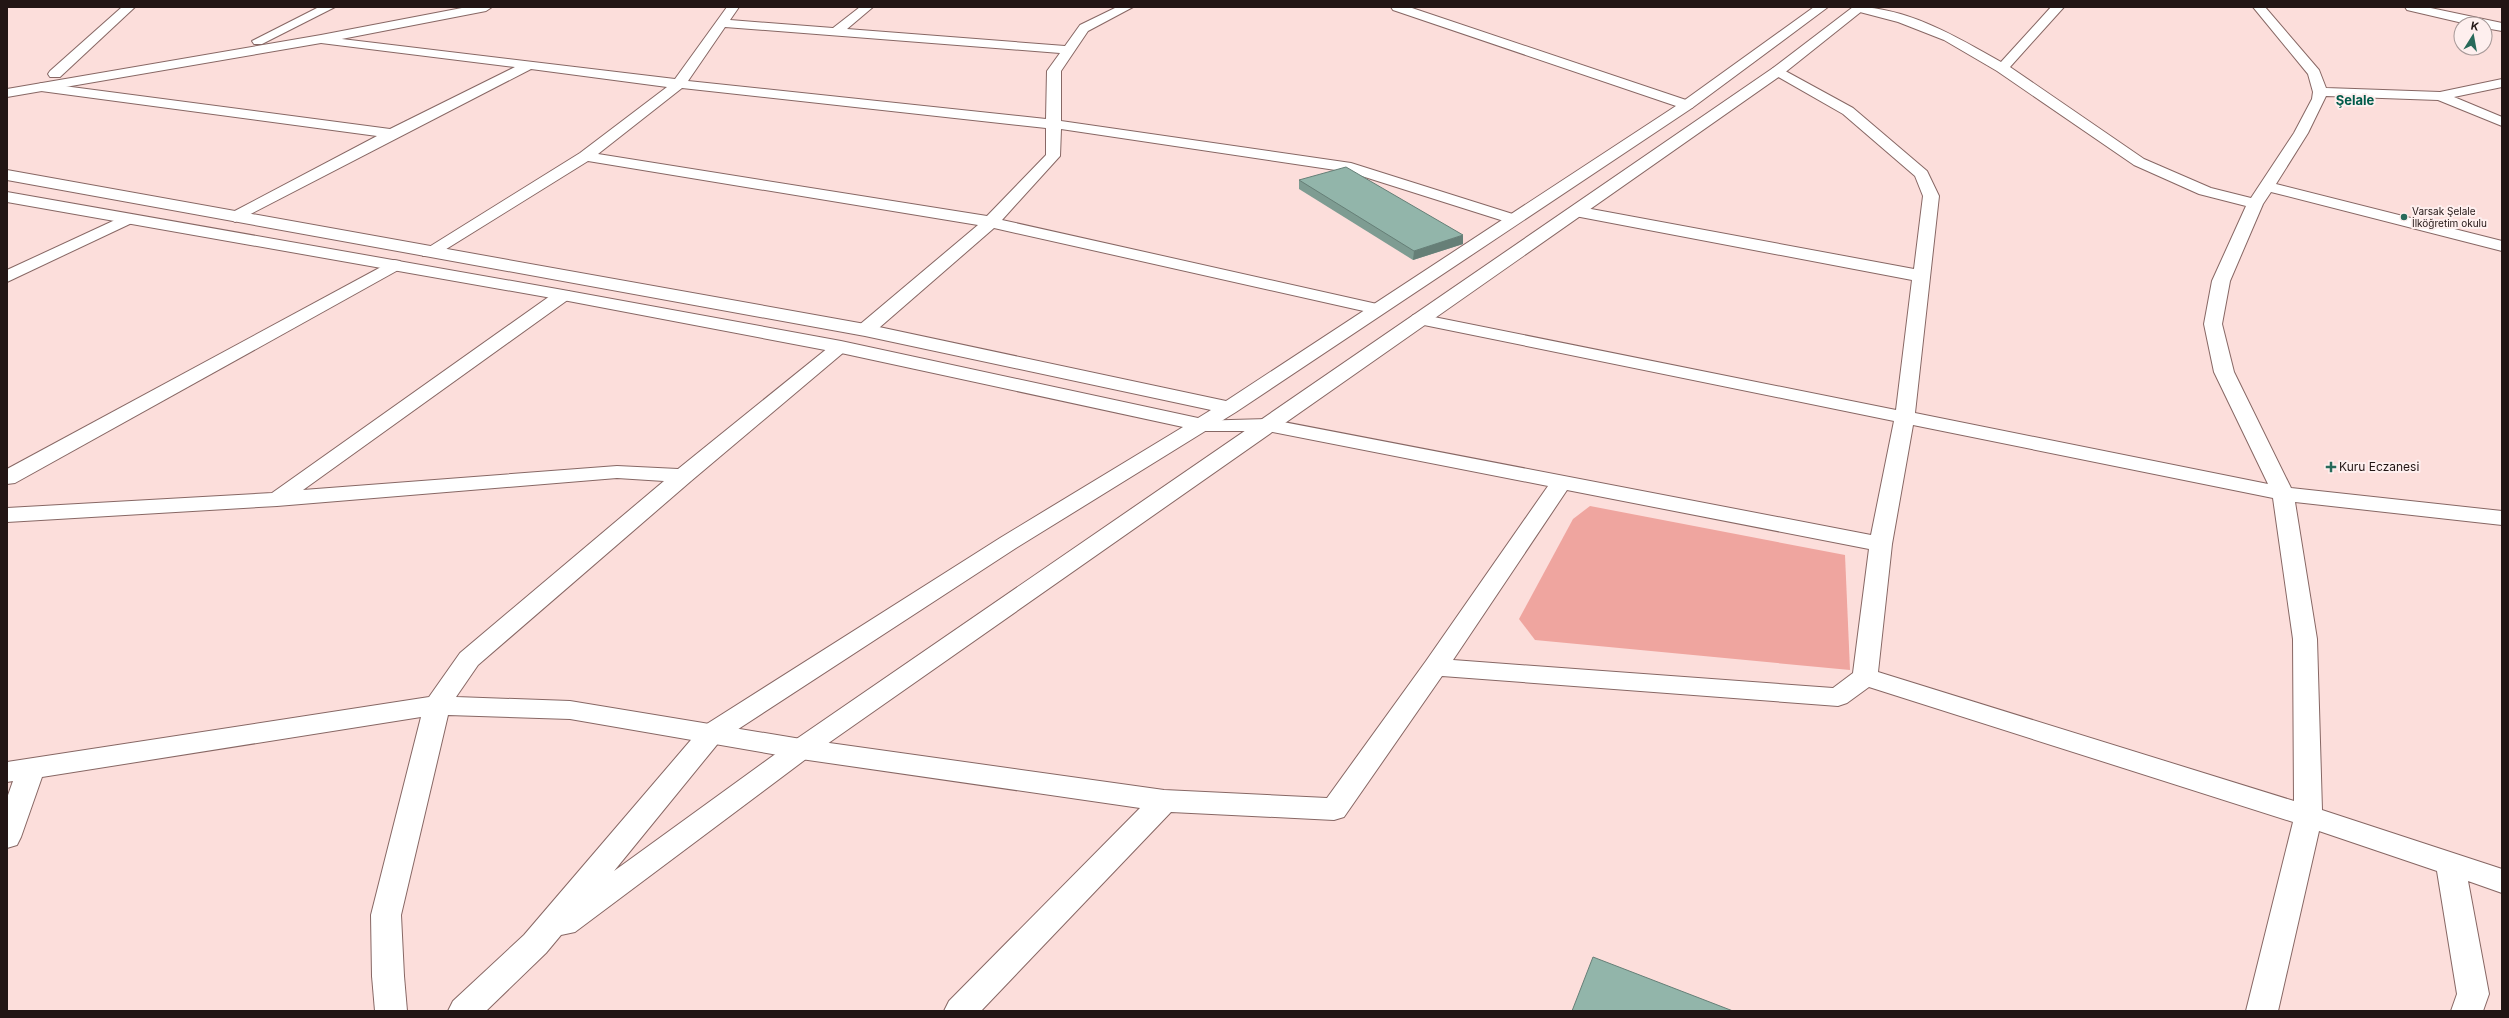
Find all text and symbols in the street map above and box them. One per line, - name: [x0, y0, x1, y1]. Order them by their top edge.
- north arrow: [2453, 16, 2493, 56]
- text: K: [2470, 19, 2480, 34]
- district label: Şelale: [2336, 92, 2375, 108]
- place label: Varsak Şelale İlköğretim okulu: [2412, 205, 2487, 229]
- marker: Varsak Şelale İlköğretim okulu: [2399, 212, 2409, 222]
- place label: Kuru Eczanesi: [2339, 459, 2419, 474]
- marker: Kuru Eczanesi: [2326, 462, 2336, 472]

